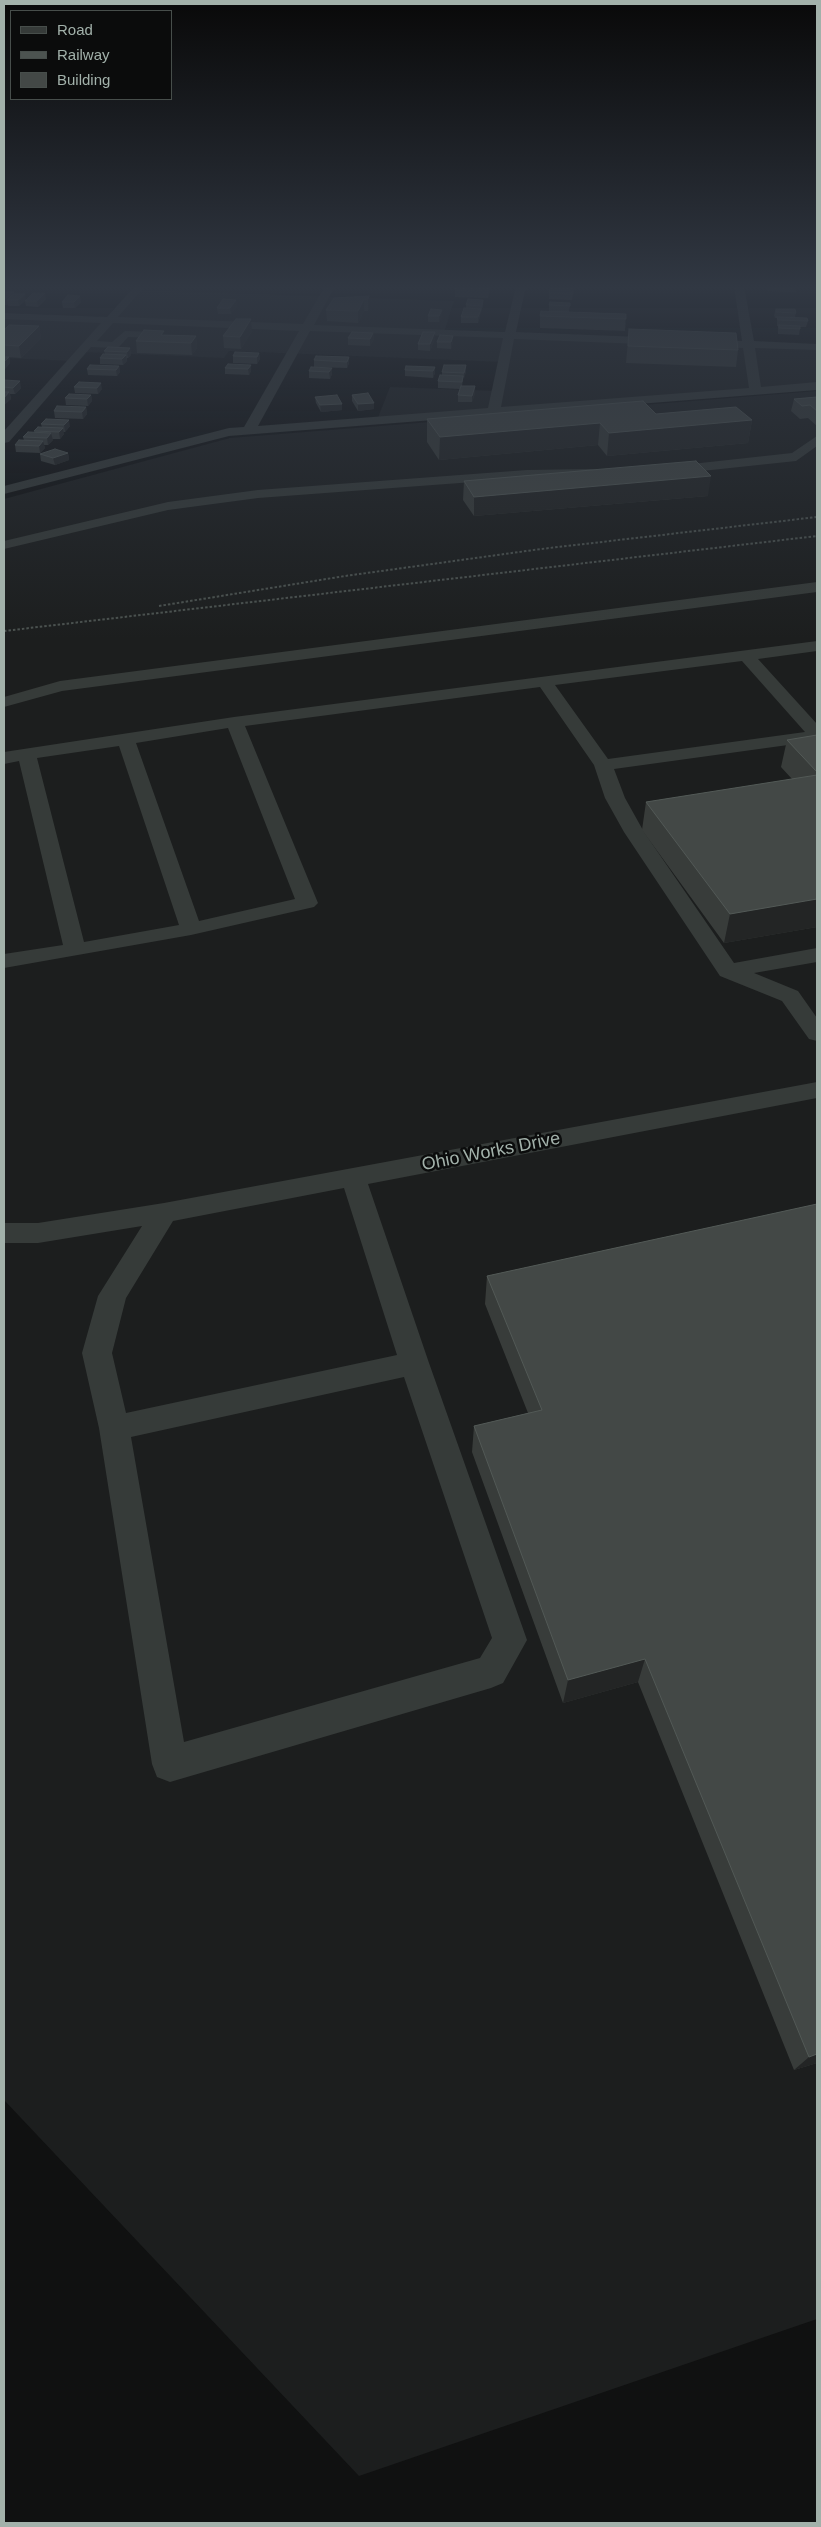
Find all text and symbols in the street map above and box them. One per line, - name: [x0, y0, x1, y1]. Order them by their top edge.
- legend: [10, 10, 172, 100]
- text: Road: [57, 21, 93, 38]
- text: Railway: [57, 46, 110, 63]
- text: Building: [57, 71, 110, 88]
- street label: Ohio Works Drive: [420, 1128, 562, 1176]

